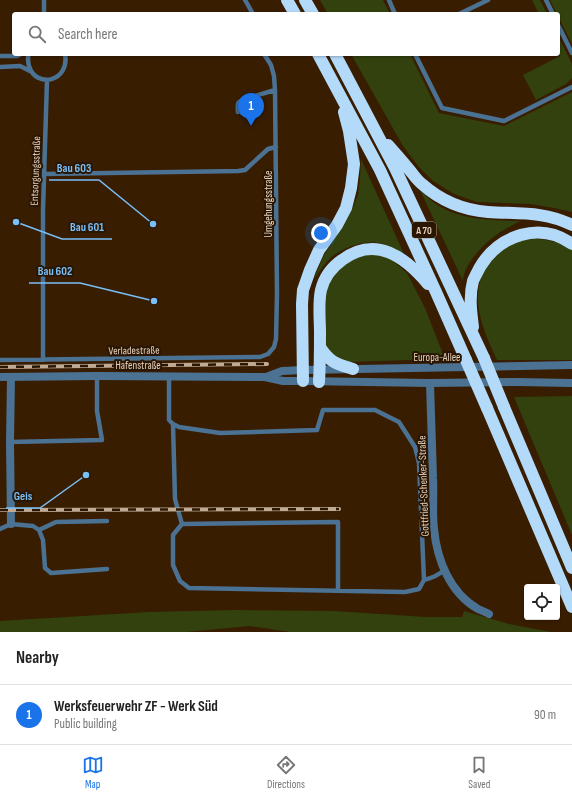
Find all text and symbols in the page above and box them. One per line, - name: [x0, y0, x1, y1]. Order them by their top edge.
- search box: [12, 12, 560, 56]
- icon: search: [26, 23, 48, 45]
- text: Search here: [58, 25, 118, 44]
- pin: 1: [238, 93, 264, 126]
- street label: Entsorgungsstraße: [28, 136, 43, 206]
- callout: Bau 603: [49, 156, 99, 180]
- text: Bau 603: [57, 161, 91, 176]
- street label: Umgehungsstraße: [262, 170, 275, 238]
- callout: Bau 601: [62, 215, 112, 239]
- text: Bau 601: [70, 220, 104, 235]
- road number: A 70: [412, 222, 436, 238]
- your location: [311, 223, 331, 243]
- callout: Bau 602: [29, 259, 80, 283]
- text: Bau 602: [38, 264, 72, 279]
- street label: Verladestraße: [108, 344, 160, 357]
- street label: Europa-Allee: [413, 351, 461, 364]
- street label: Hafenstraße: [115, 359, 161, 372]
- street label: Gottfried-Schenker-Straße: [415, 435, 432, 537]
- callout: Geis: [6, 484, 40, 508]
- text: Geis: [14, 489, 33, 504]
- map controls: [524, 584, 560, 620]
- button: locate: [524, 584, 560, 620]
- text: Nearby: [16, 648, 59, 668]
- text: Werksfeuerwehr ZF - Werk Süd: [54, 697, 218, 716]
- text: 1: [26, 707, 32, 723]
- text: 90 m: [534, 707, 556, 723]
- text: Public building: [54, 716, 117, 732]
- tab: Map: [82, 754, 104, 791]
- tab: Directions: [267, 754, 305, 791]
- tab: Saved: [468, 754, 490, 791]

